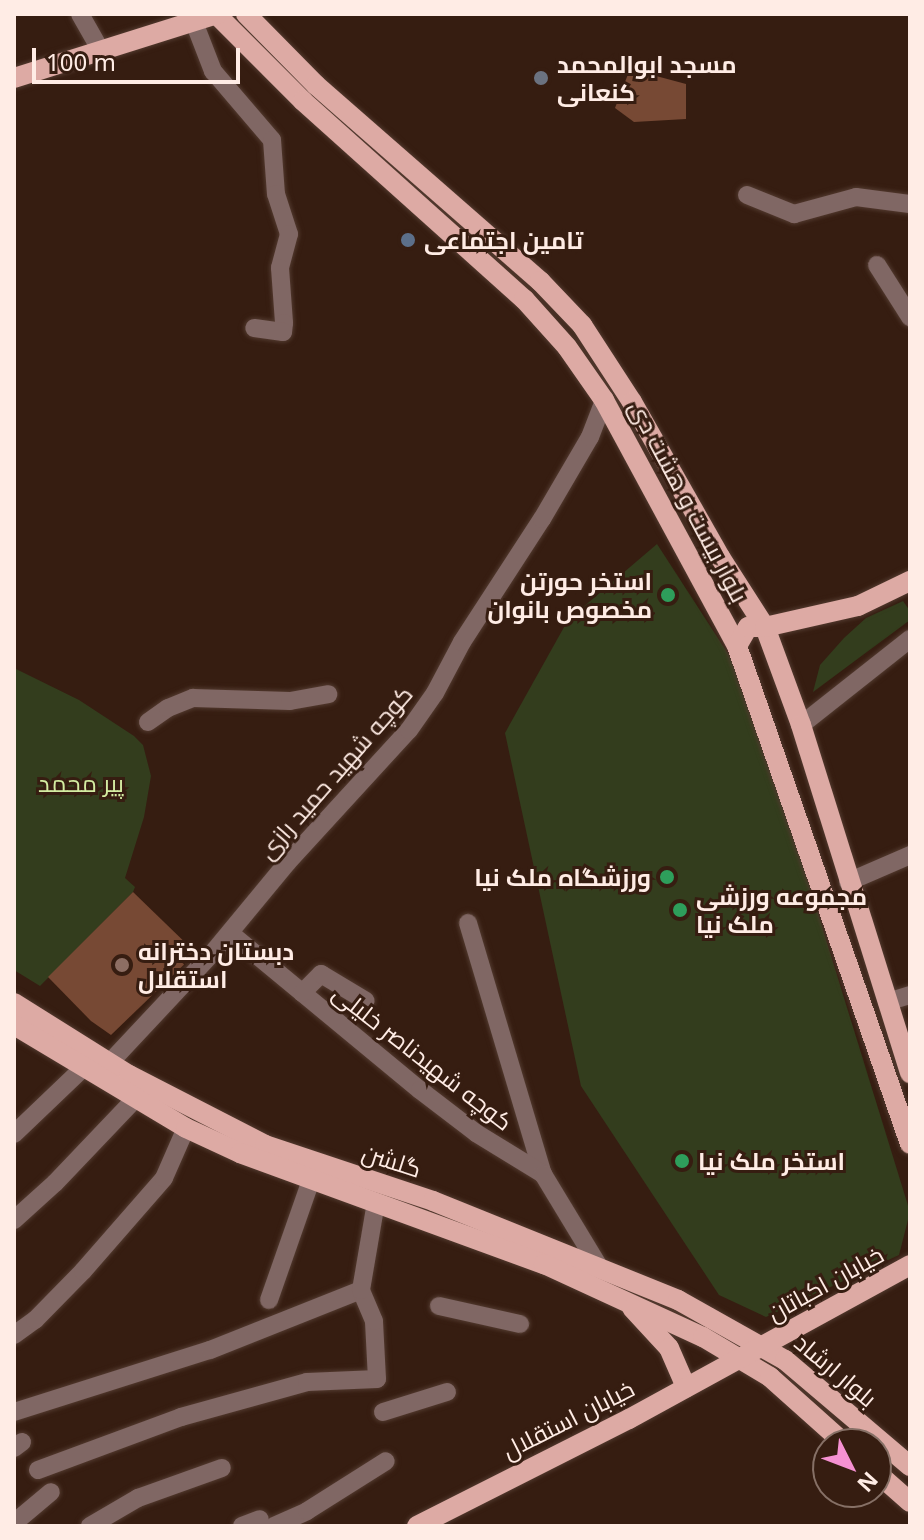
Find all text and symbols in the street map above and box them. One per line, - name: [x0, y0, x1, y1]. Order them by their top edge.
- scale bar: [36, 32, 244, 82]
- text: 100 m: [46, 45, 116, 78]
- place label: مسجد ابوالمحمد کنعانی: [557, 50, 737, 106]
- marker: مسجد ابوالمحمد کنعانی: [532, 69, 550, 87]
- place label: تامین اجتماعی: [424, 226, 583, 254]
- marker: تامین اجتماعی: [399, 231, 417, 249]
- street label: بلوار بیست و هشت دی: [624, 395, 754, 607]
- place label: استخر حورتن مخصوص بانوان: [488, 567, 652, 623]
- marker: استخر حورتن مخصوص بانوان: [659, 586, 677, 604]
- street label: کوچه شهید حمید رازی: [252, 679, 418, 865]
- park label: پیر محمد: [38, 769, 124, 797]
- place label: ورزشگاه ملک نیا: [474, 863, 651, 891]
- marker: ورزشگاه ملک نیا: [658, 868, 676, 886]
- place label: مجموعه ورزشی ملک نیا: [696, 882, 867, 938]
- marker: مجموعه ورزشی ملک نیا: [671, 901, 689, 919]
- place label: دبستان دخترانه استقلال: [138, 937, 294, 993]
- marker: دبستان دخترانه استقلال: [113, 956, 131, 974]
- street label: کوچه شهیدناصر خلیلی: [327, 978, 519, 1136]
- street label: گلشن: [359, 1137, 425, 1183]
- place label: استخر ملک نیا: [698, 1147, 845, 1175]
- marker: استخر ملک نیا: [673, 1152, 691, 1170]
- street label: خیابان اکباتان: [762, 1239, 888, 1327]
- street label: بلوار ارشاد: [789, 1327, 883, 1413]
- street label: خیابان استقلال: [497, 1373, 639, 1465]
- north arrow: [812, 1428, 892, 1508]
- text: N: [851, 1466, 885, 1499]

